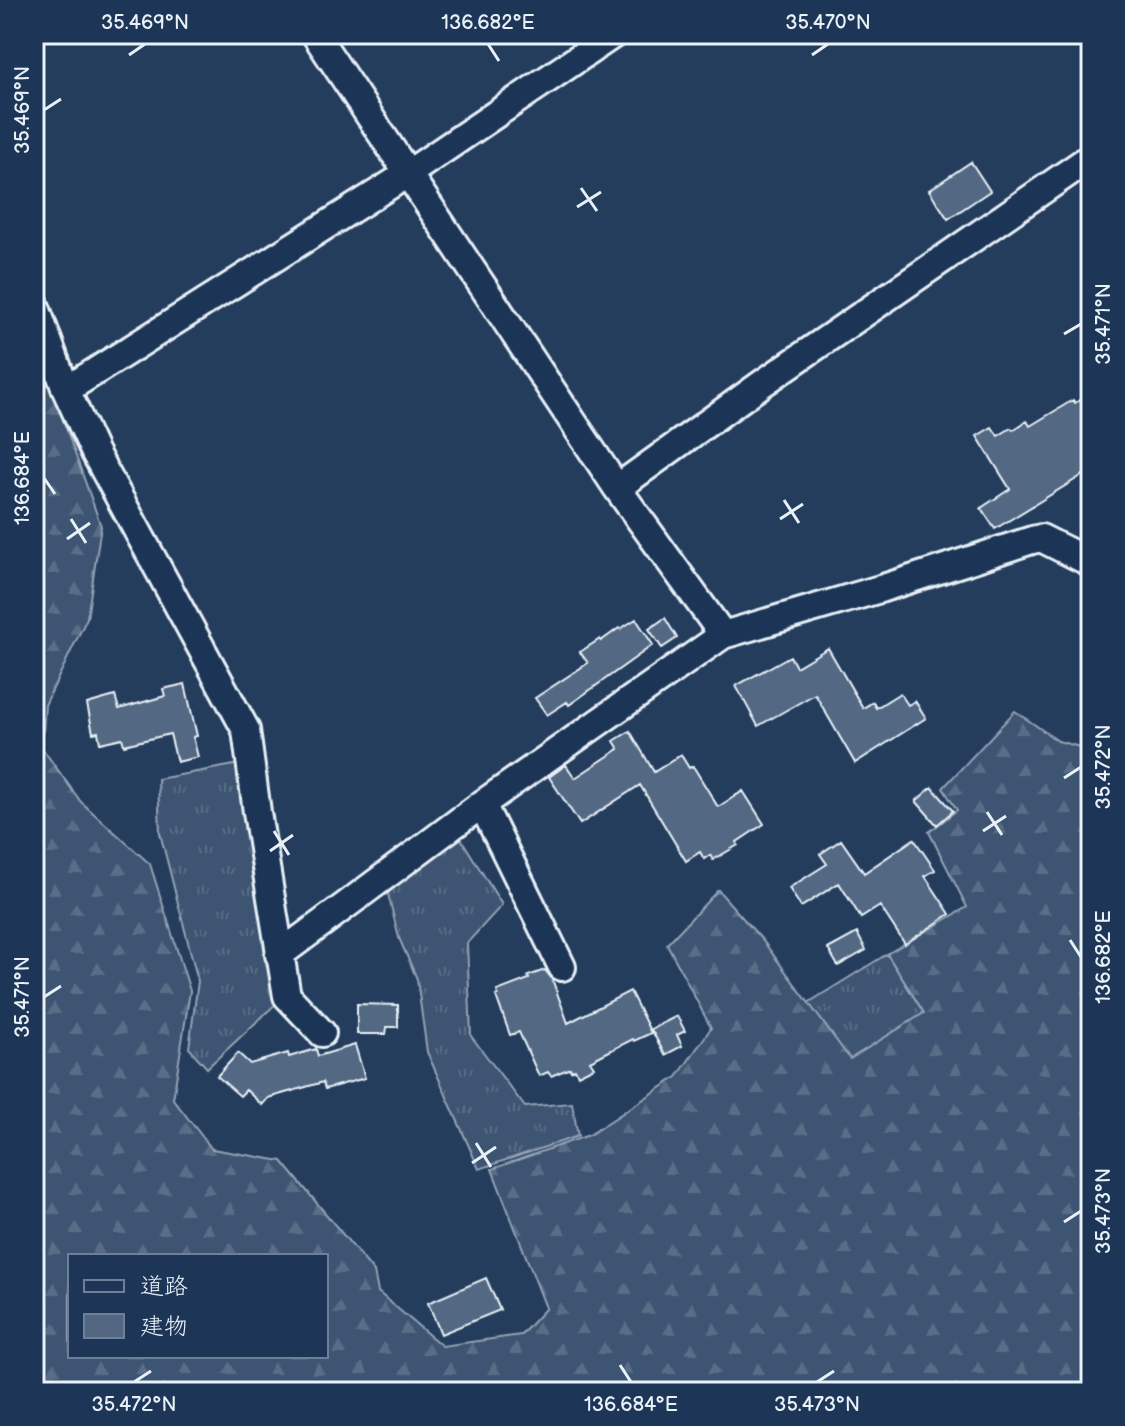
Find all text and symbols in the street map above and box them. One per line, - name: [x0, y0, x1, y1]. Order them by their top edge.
- text: 35.469°N: [101, 11, 189, 35]
- text: 136.682°E: [441, 11, 535, 35]
- text: 35.470°N: [785, 11, 871, 35]
- text: 35.469°N: [11, 66, 35, 154]
- text: 35.471°N: [1092, 283, 1116, 365]
- text: 136.684°E: [11, 431, 35, 525]
- text: 35.472°N: [1092, 724, 1116, 810]
- text: 136.682°E: [1092, 910, 1116, 1004]
- text: 35.471°N: [11, 956, 35, 1038]
- text: 35.473°N: [1092, 1168, 1116, 1254]
- legend: [68, 1254, 328, 1358]
- text: 道路: [140, 1272, 188, 1301]
- text: 建物: [140, 1312, 188, 1341]
- text: 35.472°N: [91, 1393, 177, 1417]
- text: 136.684°E: [584, 1393, 678, 1417]
- text: 35.473°N: [774, 1393, 860, 1417]

